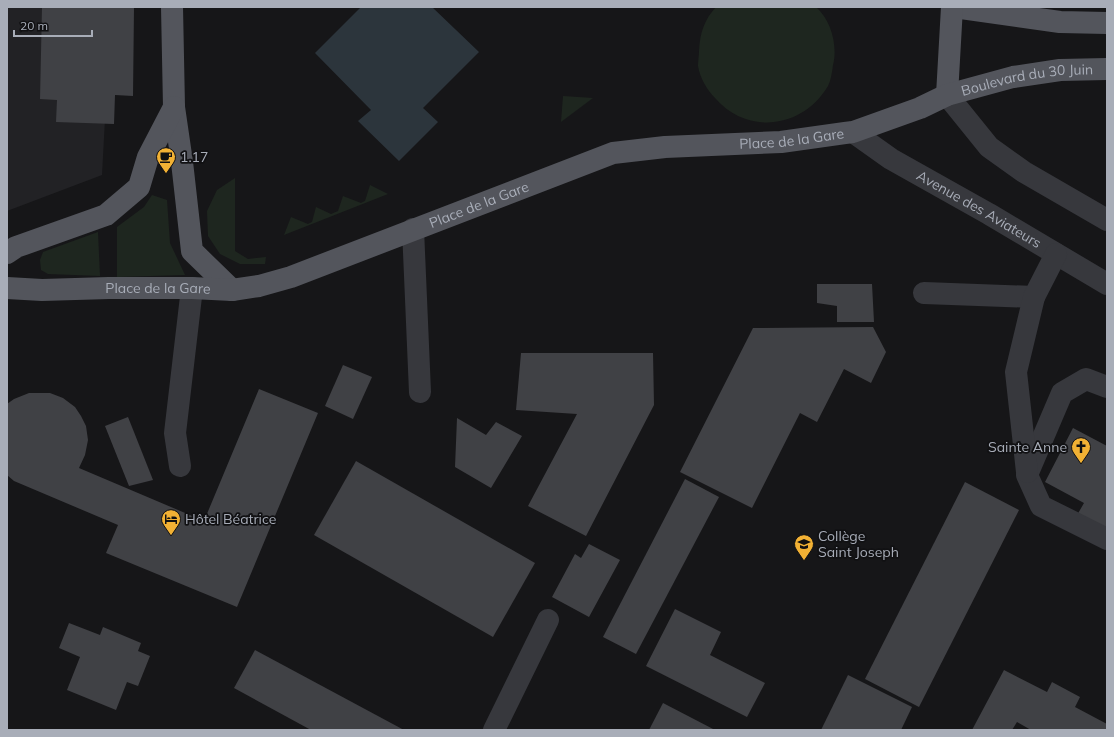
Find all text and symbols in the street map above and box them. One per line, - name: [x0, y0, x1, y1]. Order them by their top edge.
- scale bar: [14, 12, 92, 38]
- text: 20 m: [20, 18, 48, 33]
- street label: Boulevard du 30 Juin: [959, 60, 1093, 100]
- street label: Place de la Gare: [739, 124, 845, 153]
- cafe icon: 1.17: [155, 146, 177, 174]
- place label: 1.17: [180, 148, 208, 166]
- street label: Avenue des Aviateurs: [914, 166, 1045, 252]
- street label: Place de la Gare: [427, 177, 531, 232]
- street label: Place de la Gare: [105, 279, 211, 298]
- church icon: Sainte Anne: [1070, 436, 1092, 464]
- place label: Sainte Anne: [988, 438, 1067, 456]
- hotel icon: Hôtel Béatrice: [160, 508, 182, 536]
- place label: Hôtel Béatrice: [185, 510, 276, 528]
- place label: Collège Saint Joseph: [818, 527, 899, 561]
- school or university icon: Collège Saint Joseph: [793, 533, 815, 561]

